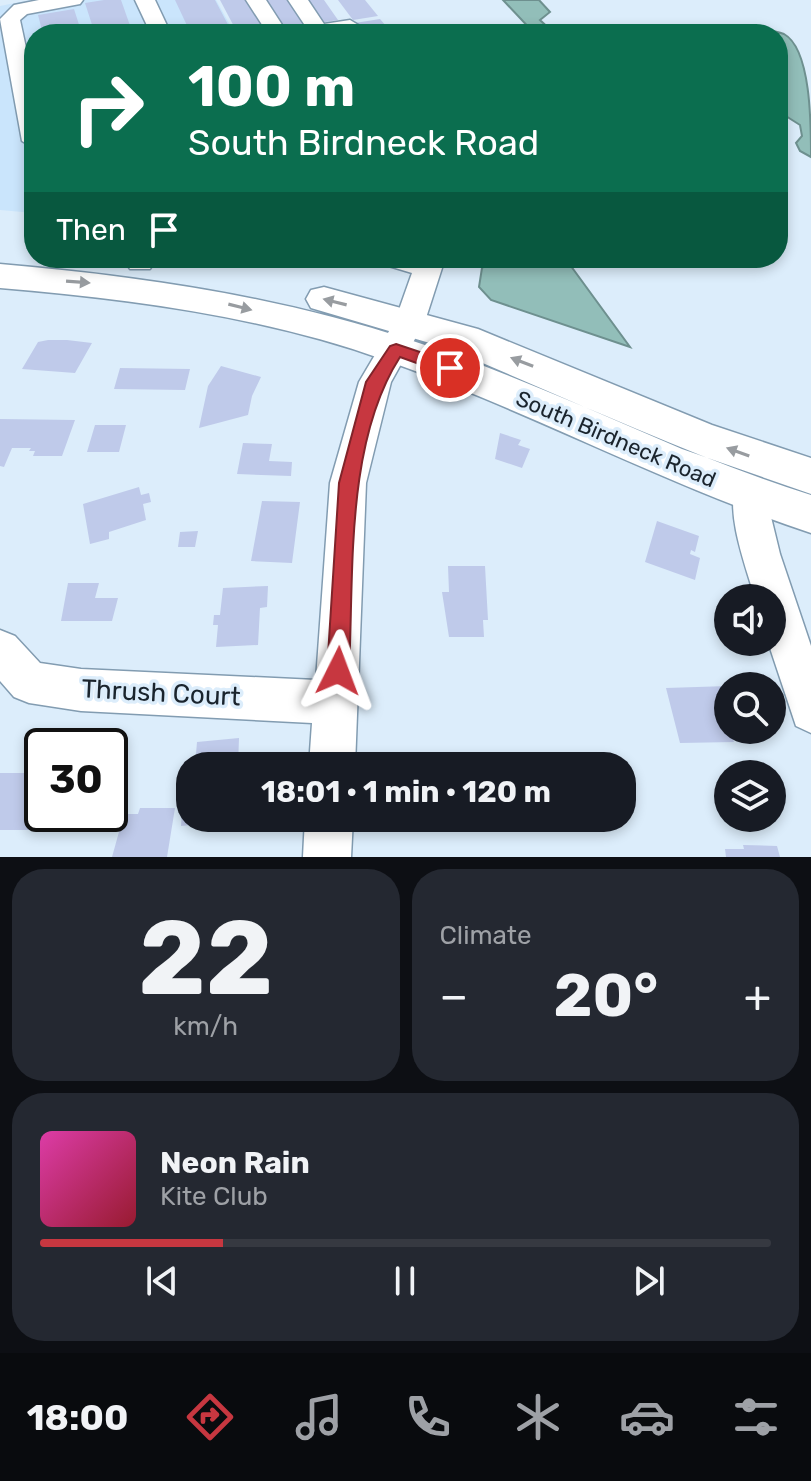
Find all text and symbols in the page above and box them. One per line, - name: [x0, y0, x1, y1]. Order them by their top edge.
- text: 100 m: [188, 54, 355, 120]
- icon: right: [56, 56, 160, 160]
- text: South Birdneck Road: [188, 121, 539, 164]
- icon: arrive: [142, 208, 186, 252]
- text: Then: [56, 212, 126, 248]
- one-way arrow: [66, 276, 91, 289]
- one-way arrow: [322, 295, 347, 307]
- one-way arrow: [227, 302, 252, 314]
- pin: [416, 334, 484, 402]
- icon: arrive: [428, 346, 472, 390]
- one-way arrow: [510, 355, 534, 368]
- street label: South Birdneck Road: [512, 385, 720, 493]
- one-way arrow: [726, 445, 750, 457]
- map controls: [714, 584, 786, 832]
- button: sound: [714, 584, 786, 656]
- position arrow: [296, 629, 380, 713]
- button: search: [714, 672, 786, 744]
- street label: Thrush Court: [81, 673, 241, 713]
- speed limit sign: 30: [24, 728, 128, 832]
- button: layers: [714, 760, 786, 832]
- text: 18:01 · 1 min · 120 m: [261, 774, 551, 810]
- text: 22: [138, 897, 273, 1020]
- text: Climate: [440, 920, 532, 951]
- text: 20°: [554, 960, 658, 1031]
- text: −: [440, 970, 468, 1022]
- text: +: [744, 970, 771, 1022]
- text: km/h: [173, 1011, 238, 1042]
- text: Neon Rain: [160, 1145, 310, 1181]
- text: Kite Club: [160, 1181, 268, 1212]
- icon: previous: [140, 1259, 184, 1303]
- icon: pause: [383, 1259, 427, 1303]
- icon: next: [627, 1259, 671, 1303]
- icon: directions: [182, 1389, 238, 1445]
- icon: music: [291, 1389, 347, 1445]
- icon: phone: [400, 1389, 456, 1445]
- icon: climate: [510, 1389, 566, 1445]
- icon: car: [619, 1389, 675, 1445]
- icon: filters: [728, 1389, 784, 1445]
- text: 18:00: [27, 1396, 128, 1439]

